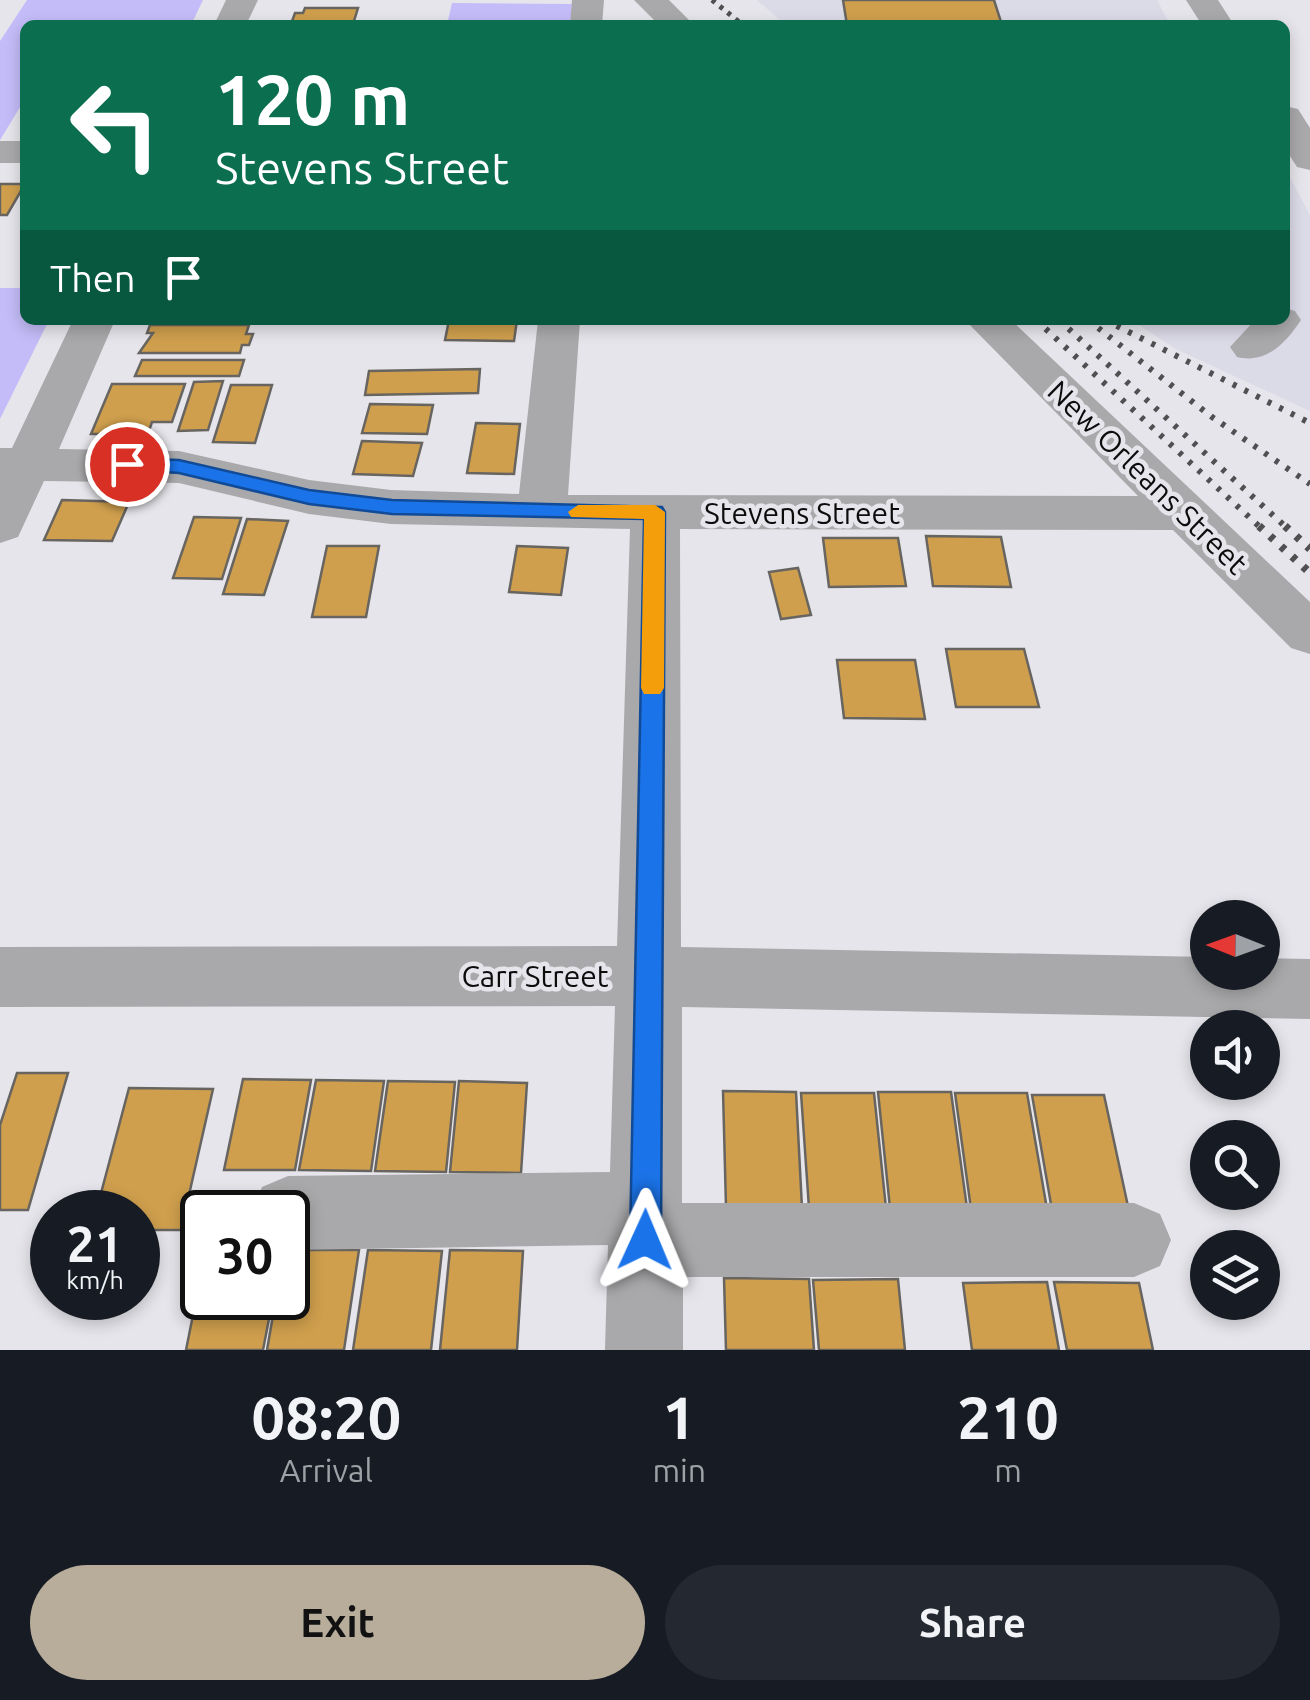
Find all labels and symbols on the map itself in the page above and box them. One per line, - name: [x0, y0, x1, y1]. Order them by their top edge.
- street label: New Orleans Street: [1041, 373, 1255, 581]
- pin: [85, 422, 170, 507]
- street label: Stevens Street: [704, 496, 900, 530]
- north arrow: [1190, 900, 1280, 990]
- street label: Carr Street: [461, 959, 609, 993]
- position arrow: [593, 1188, 697, 1292]
- speed limit sign: 30: [180, 1190, 310, 1320]

